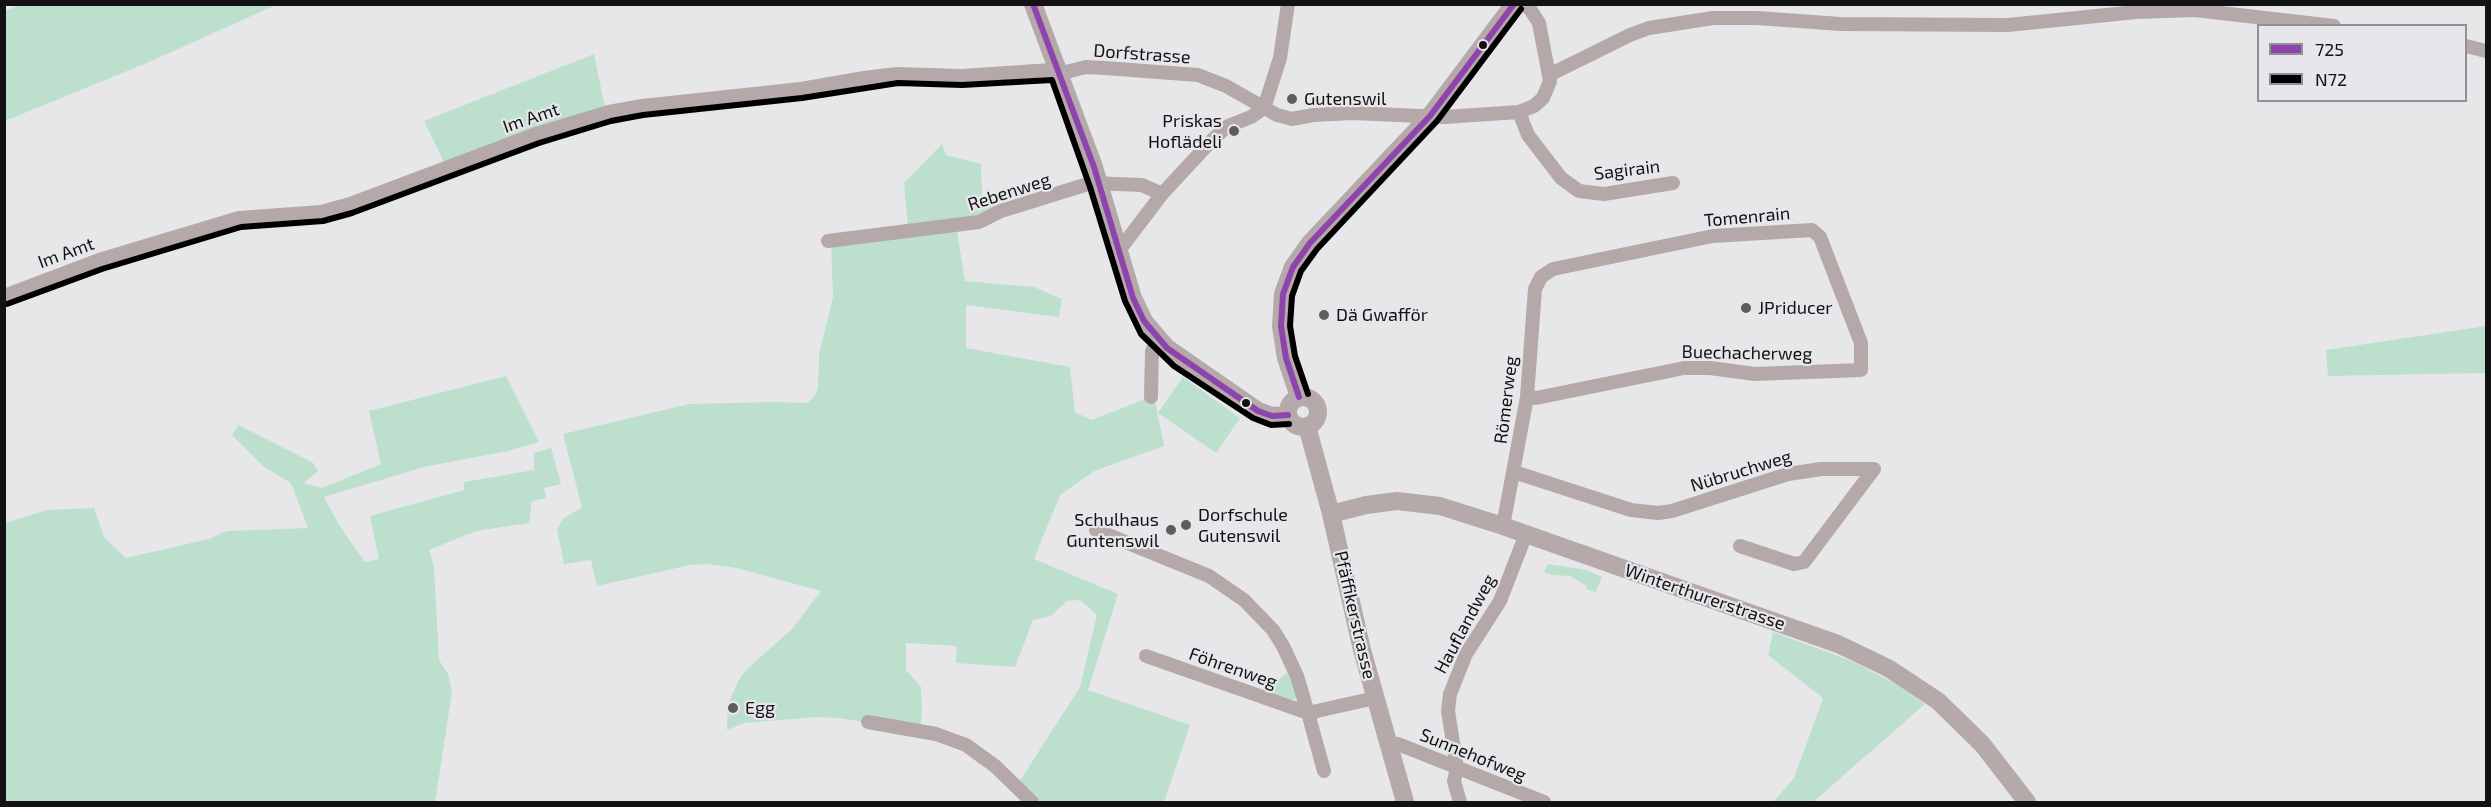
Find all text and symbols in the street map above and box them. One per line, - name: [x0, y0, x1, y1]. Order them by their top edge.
- legend: [2257, 24, 2467, 102]
- text: 725: [2315, 38, 2344, 60]
- unlabelled marker: [1477, 39, 1489, 51]
- street label: Dorfstrasse: [1093, 40, 1191, 68]
- text: N72: [2315, 68, 2347, 90]
- place label: Gutenswil: [1304, 88, 1386, 110]
- marker: Gutenswil: [1285, 92, 1299, 106]
- street label: Im Amt: [500, 98, 562, 138]
- place label: Priskas Hoflädeli: [1148, 110, 1222, 152]
- marker: Priskas Hoflädeli: [1227, 124, 1241, 138]
- street label: Sagirain: [1593, 155, 1661, 185]
- street label: Rebenweg: [965, 169, 1053, 215]
- street label: Tomenrain: [1703, 202, 1791, 232]
- street label: Im Amt: [35, 233, 97, 273]
- place label: JPriducer: [1758, 297, 1833, 319]
- marker: JPriducer: [1739, 301, 1753, 315]
- place label: Dä Gwafför: [1336, 304, 1428, 326]
- marker: Dä Gwafför: [1317, 308, 1331, 322]
- street label: Buechacherweg: [1681, 341, 1813, 365]
- street label: Römerweg: [1490, 355, 1522, 445]
- unlabelled marker: [1240, 397, 1252, 409]
- street label: Nübruchweg: [1688, 445, 1794, 497]
- place label: Dorfschule Gutenswil: [1198, 504, 1288, 546]
- place label: Schulhaus Guntenswil: [1066, 509, 1159, 552]
- marker: Dorfschule Gutenswil: [1179, 518, 1193, 532]
- marker: Schulhaus Guntenswil: [1164, 523, 1178, 537]
- street label: Pfäffikerstrasse: [1330, 549, 1380, 681]
- street label: Winterthurerstrasse: [1622, 559, 1788, 635]
- street label: Hauflandweg: [1430, 571, 1500, 677]
- street label: Föhrenweg: [1186, 643, 1280, 693]
- place label: Egg: [745, 697, 775, 719]
- marker: Egg: [726, 701, 740, 715]
- street label: Sunnehofweg: [1417, 724, 1529, 786]

